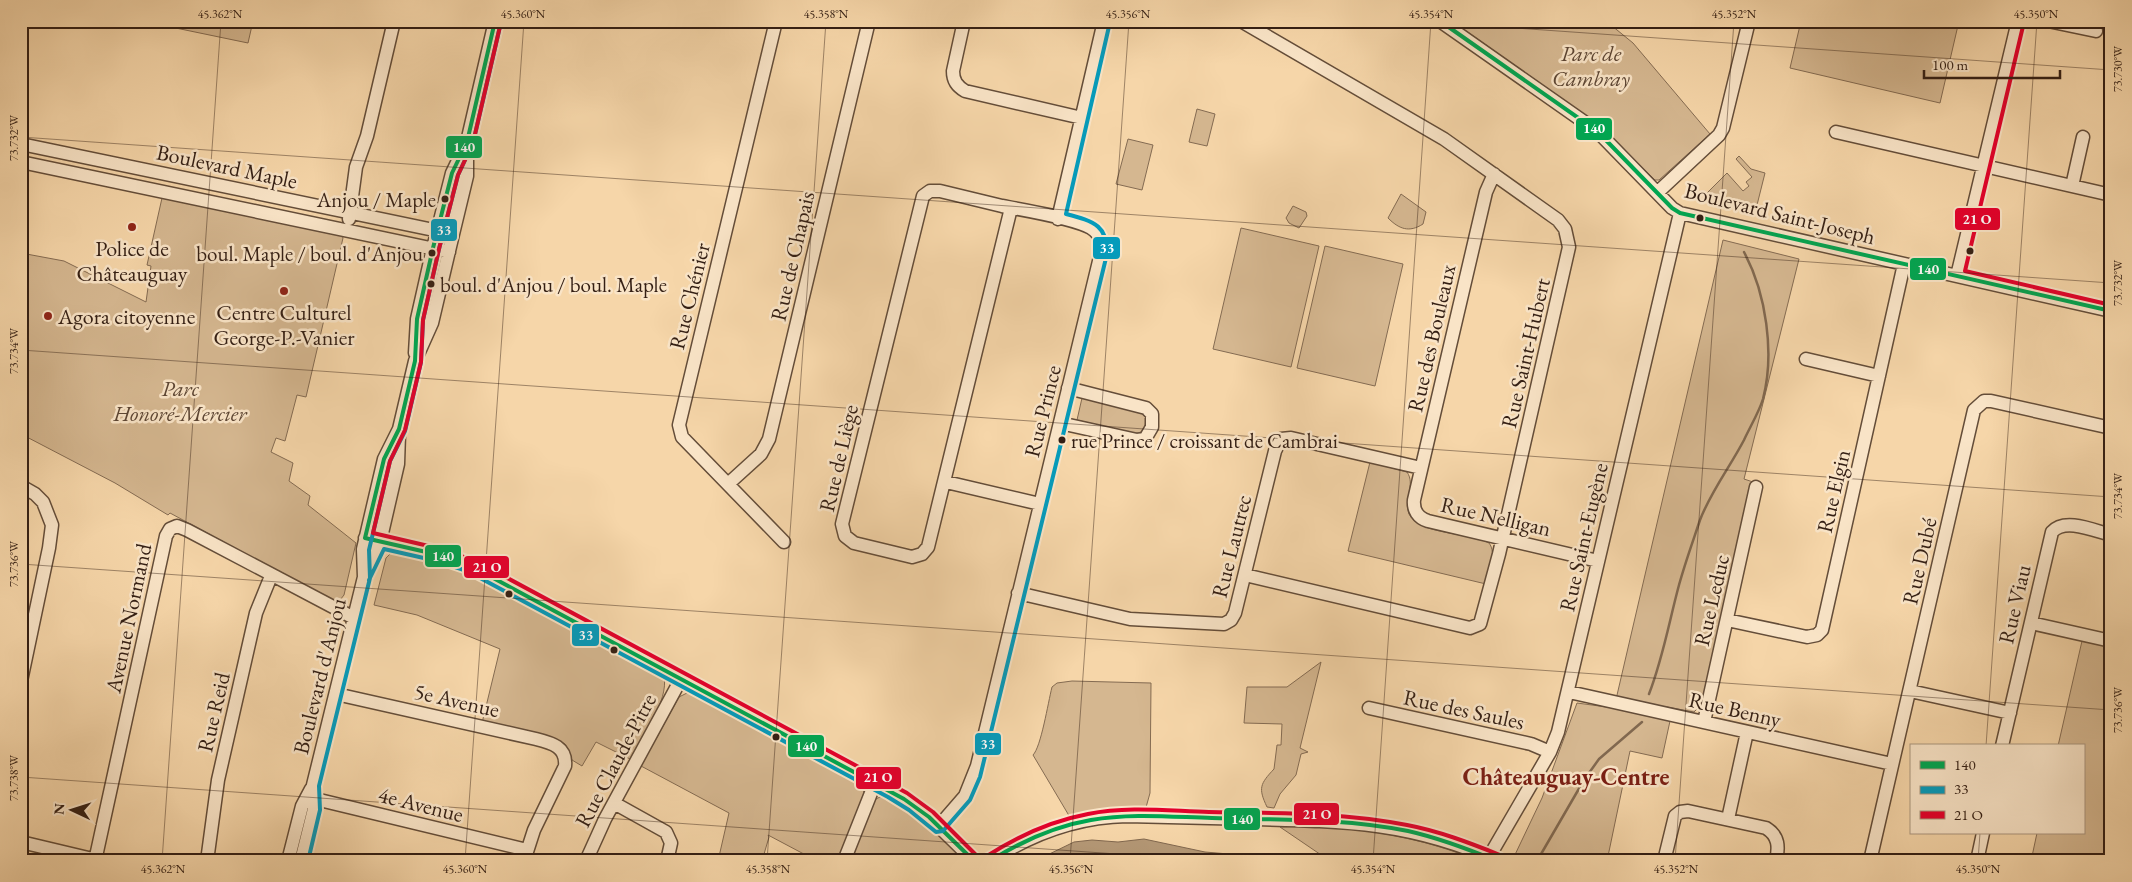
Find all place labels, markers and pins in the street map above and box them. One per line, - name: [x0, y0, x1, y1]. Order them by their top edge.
- place label: Anjou / Maple: [316, 186, 436, 213]
- marker: Anjou / Maple: [440, 194, 450, 204]
- unlabelled marker: [1695, 213, 1705, 223]
- marker: Police de Châteauguay: [126, 221, 138, 233]
- place label: Police de Châteauguay: [77, 234, 188, 288]
- place label: boul. Maple / boul. d'Anjou: [196, 240, 423, 267]
- unlabelled marker: [1965, 246, 1975, 256]
- marker: boul. Maple / boul. d'Anjou: [427, 248, 437, 258]
- place label: boul. d'Anjou / boul. Maple: [440, 271, 667, 298]
- marker: boul. d'Anjou / boul. Maple: [426, 279, 436, 289]
- marker: Centre Culturel George-P.-Vanier: [278, 285, 290, 297]
- place label: Centre Culturel George-P.-Vanier: [213, 298, 355, 352]
- place label: Agora citoyenne: [57, 302, 196, 331]
- marker: Agora citoyenne: [42, 310, 54, 322]
- place label: rue Prince / croissant de Cambrai: [1071, 427, 1338, 454]
- marker: rue Prince / croissant de Cambrai: [1057, 435, 1067, 445]
- unlabelled marker: [504, 589, 514, 599]
- unlabelled marker: [609, 645, 619, 655]
- unlabelled marker: [771, 732, 781, 742]

